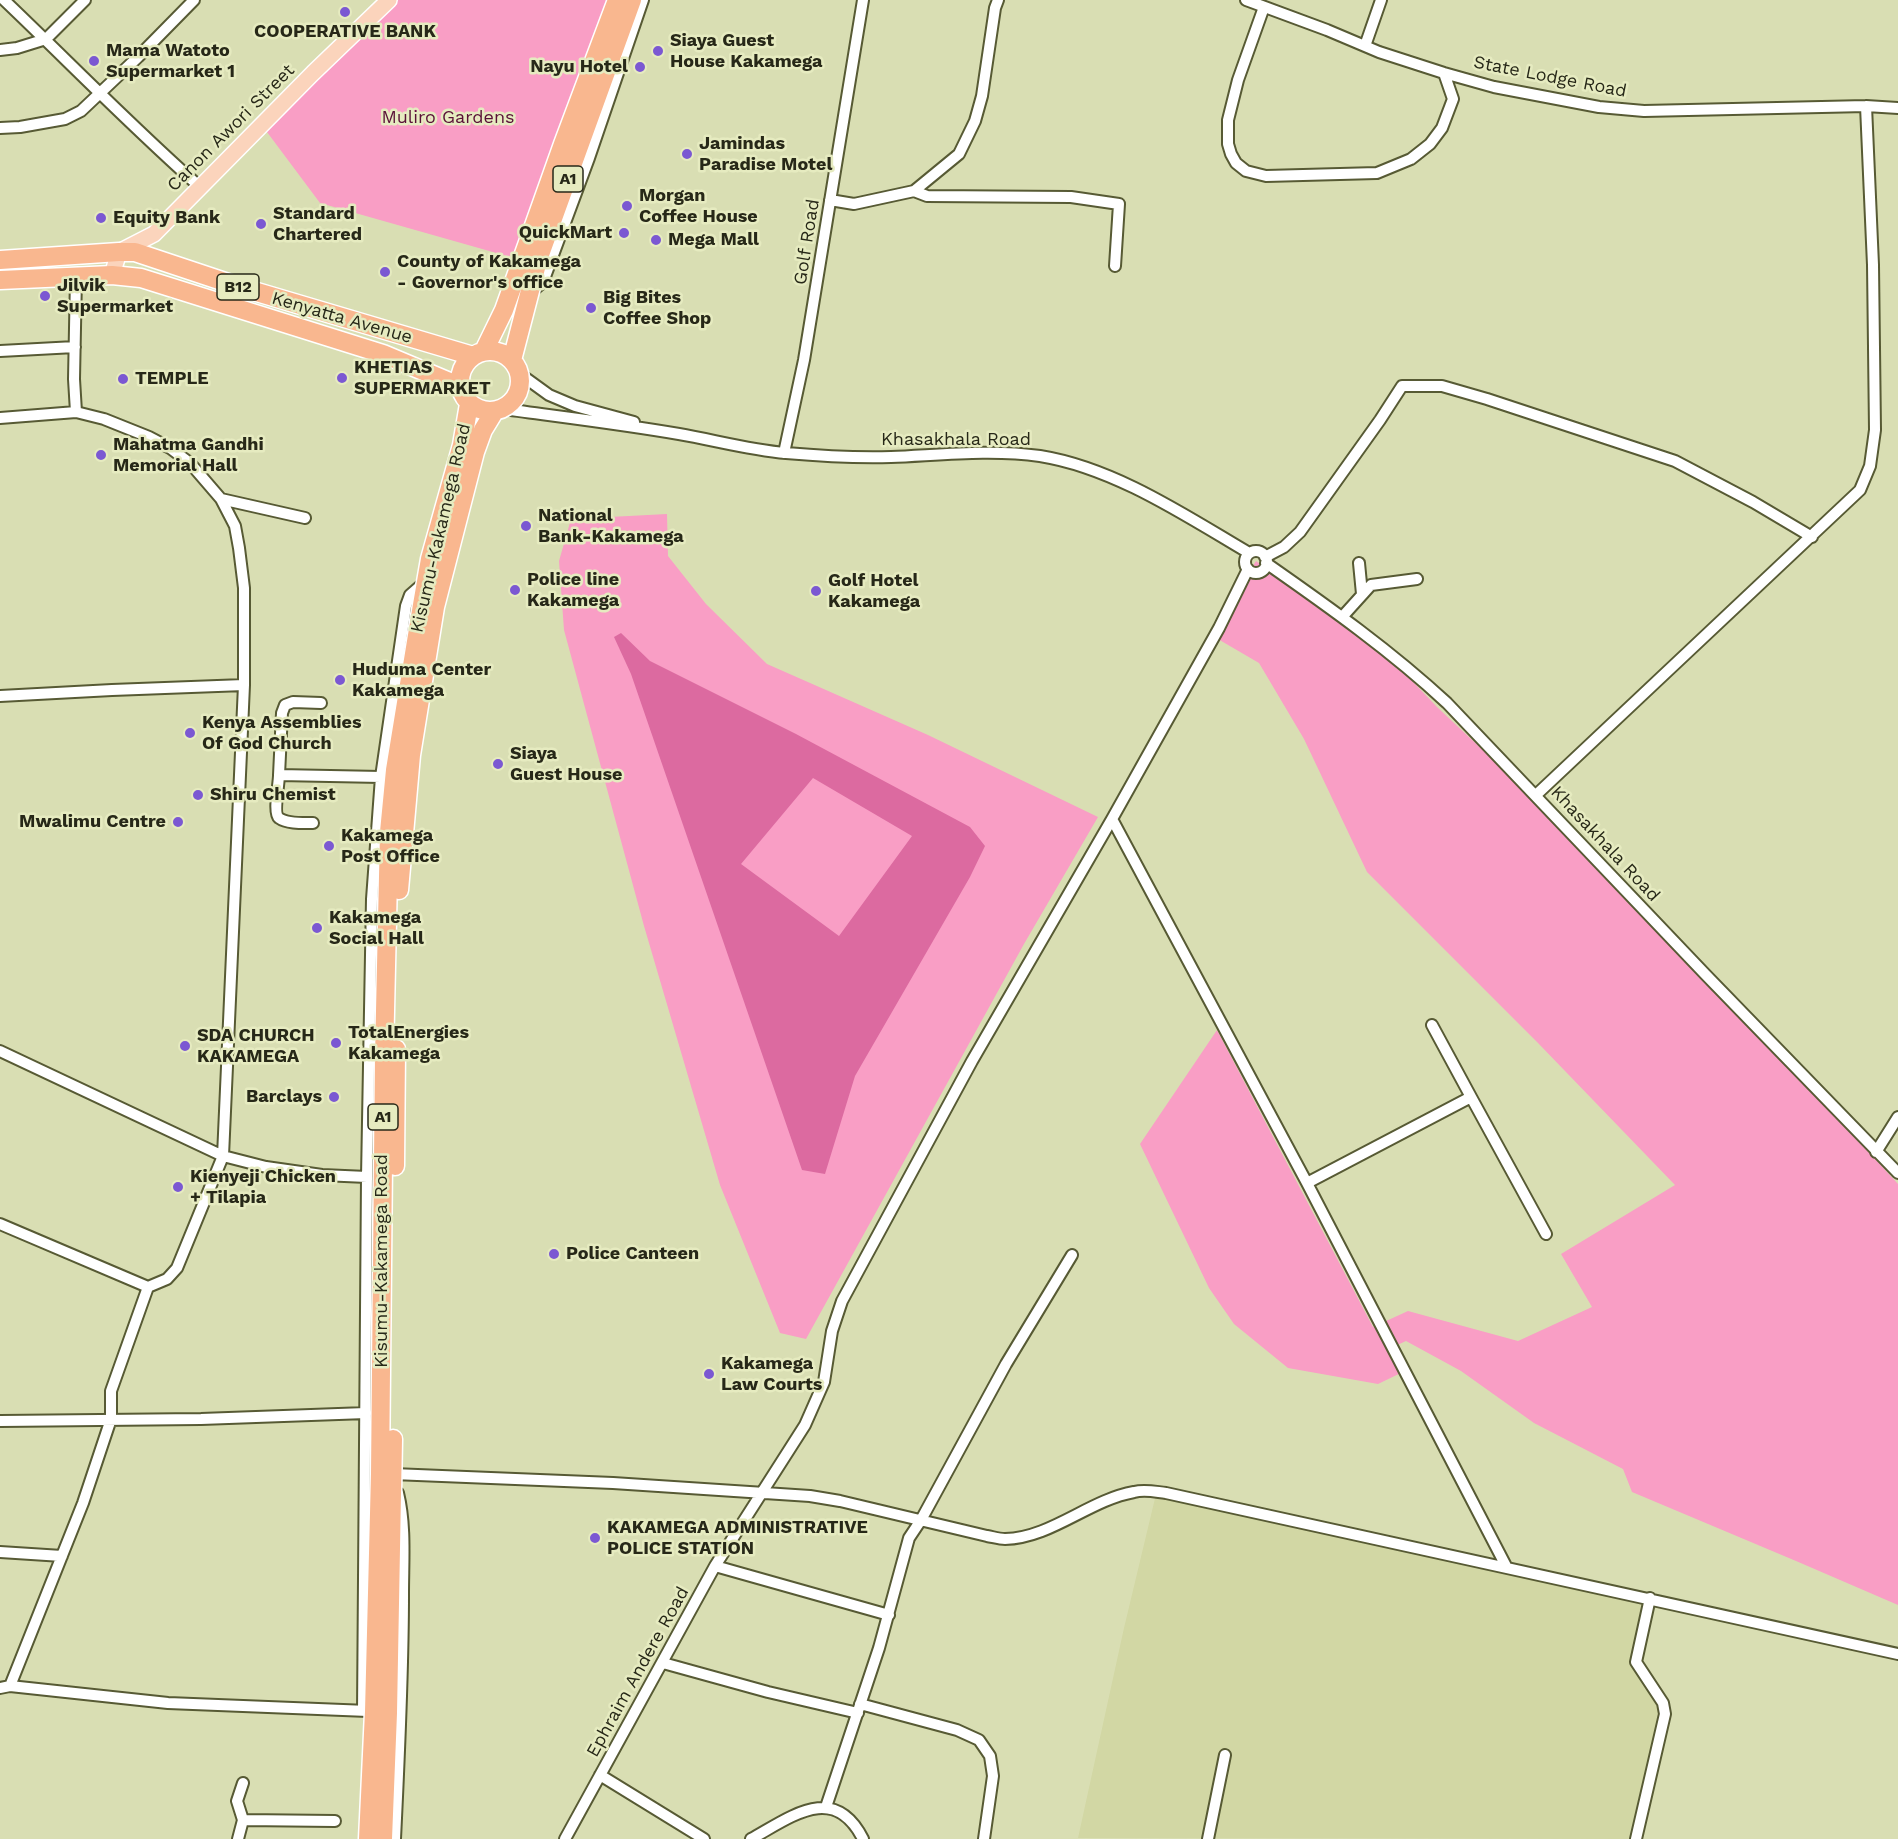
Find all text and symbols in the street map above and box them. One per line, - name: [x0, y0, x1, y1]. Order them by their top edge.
- marker: COOPERATIVE BANK: [338, 5, 352, 19]
- place label: COOPERATIVE BANK: [254, 21, 436, 43]
- place label: Siaya Guest House Kakamega: [670, 30, 823, 72]
- place label: Mama Watoto Supermarket 1: [106, 40, 235, 82]
- marker: Siaya Guest House Kakamega: [651, 44, 665, 58]
- street label: State Lodge Road: [1472, 52, 1628, 102]
- marker: Mama Watoto Supermarket 1: [87, 54, 101, 68]
- place label: Nayu Hotel: [530, 56, 628, 78]
- street label: Canon Awori Street: [163, 60, 299, 196]
- marker: Nayu Hotel: [633, 60, 647, 74]
- park label: Muliro Gardens: [381, 107, 515, 129]
- place label: Jamindas Paradise Motel: [699, 133, 832, 176]
- marker: Jamindas Paradise Motel: [680, 147, 694, 161]
- road number: A1: [553, 166, 583, 192]
- place label: Morgan Coffee House: [639, 185, 758, 228]
- street label: Golf Road: [790, 198, 824, 286]
- marker: Morgan Coffee House: [620, 199, 634, 213]
- place label: Standard Chartered: [273, 203, 362, 246]
- place label: Equity Bank: [113, 207, 220, 229]
- marker: Equity Bank: [94, 211, 108, 225]
- marker: Standard Chartered: [254, 217, 268, 231]
- place label: QuickMart: [519, 222, 612, 244]
- marker: QuickMart: [617, 226, 631, 240]
- place label: Mega Mall: [668, 229, 759, 251]
- marker: Mega Mall: [649, 233, 663, 247]
- place label: County of Kakamega - Governor's office: [397, 251, 581, 294]
- marker: County of Kakamega - Governor's office: [378, 265, 392, 279]
- road number: B12: [217, 274, 259, 300]
- place label: Jilvik Supermarket: [57, 275, 173, 318]
- place label: Big Bites Coffee Shop: [603, 287, 711, 330]
- street label: Kenyatta Avenue: [269, 288, 415, 348]
- marker: Jilvik Supermarket: [38, 289, 52, 303]
- marker: Big Bites Coffee Shop: [584, 301, 598, 315]
- place label: KHETIAS SUPERMARKET: [354, 357, 491, 400]
- place label: TEMPLE: [135, 368, 209, 390]
- marker: KHETIAS SUPERMARKET: [335, 371, 349, 385]
- marker: TEMPLE: [116, 372, 130, 386]
- street label: Kisumu-Kakamega Road: [406, 421, 476, 635]
- street label: Khasakhala Road: [881, 429, 1031, 451]
- place label: Mahatma Gandhi Memorial Hall: [113, 434, 264, 476]
- marker: Mahatma Gandhi Memorial Hall: [94, 448, 108, 462]
- place label: National Bank-Kakamega: [538, 505, 684, 548]
- marker: National Bank-Kakamega: [519, 519, 533, 533]
- place label: Police line Kakamega: [527, 569, 619, 612]
- place label: Golf Hotel Kakamega: [828, 570, 920, 612]
- marker: Police line Kakamega: [508, 583, 522, 597]
- marker: Golf Hotel Kakamega: [809, 584, 823, 598]
- place label: Huduma Center Kakamega: [352, 659, 491, 702]
- marker: Huduma Center Kakamega: [333, 673, 347, 687]
- place label: Kenya Assemblies Of God Church: [202, 712, 362, 754]
- marker: Kenya Assemblies Of God Church: [183, 726, 197, 740]
- place label: Siaya Guest House: [510, 743, 622, 786]
- marker: Siaya Guest House: [491, 757, 505, 771]
- street label: Khasakhala Road: [1546, 782, 1664, 906]
- place label: Shiru Chemist: [210, 784, 336, 806]
- marker: Shiru Chemist: [191, 788, 205, 802]
- place label: Mwalimu Centre: [19, 811, 166, 833]
- marker: Mwalimu Centre: [171, 815, 185, 829]
- place label: Kakamega Post Office: [341, 825, 440, 868]
- marker: Kakamega Post Office: [322, 839, 336, 853]
- place label: Kakamega Social Hall: [329, 907, 424, 950]
- marker: Kakamega Social Hall: [310, 921, 324, 935]
- place label: TotalEnergies Kakamega: [348, 1022, 469, 1064]
- place label: SDA CHURCH KAKAMEGA: [197, 1025, 315, 1068]
- marker: TotalEnergies Kakamega: [329, 1036, 343, 1050]
- marker: SDA CHURCH KAKAMEGA: [178, 1039, 192, 1053]
- place label: Barclays: [246, 1086, 322, 1108]
- marker: Barclays: [327, 1090, 341, 1104]
- road number: A1: [368, 1104, 398, 1130]
- street label: Kisumu-Kakamega Road: [371, 1154, 393, 1368]
- place label: Kienyeji Chicken + Tilapia: [190, 1166, 336, 1208]
- marker: Kienyeji Chicken + Tilapia: [171, 1180, 185, 1194]
- place label: Police Canteen: [566, 1243, 699, 1265]
- marker: Police Canteen: [547, 1247, 561, 1261]
- place label: Kakamega Law Courts: [721, 1353, 822, 1396]
- marker: Kakamega Law Courts: [702, 1367, 716, 1381]
- place label: KAKAMEGA ADMINISTRATIVE POLICE STATION: [607, 1517, 868, 1559]
- marker: KAKAMEGA ADMINISTRATIVE POLICE STATION: [588, 1531, 602, 1545]
- street label: Ephraim Andere Road: [582, 1583, 694, 1761]

